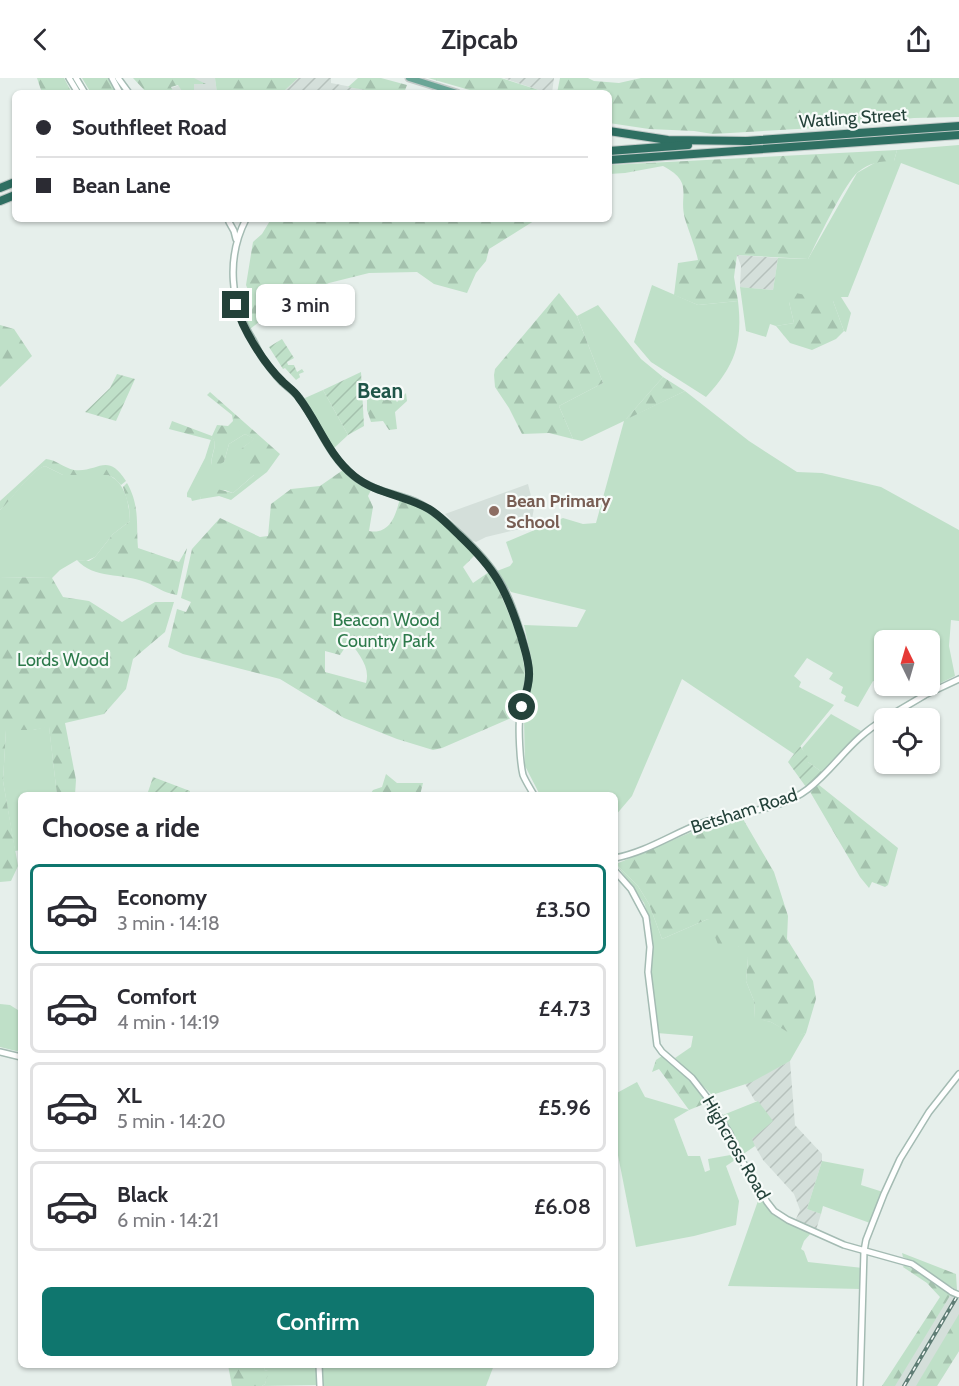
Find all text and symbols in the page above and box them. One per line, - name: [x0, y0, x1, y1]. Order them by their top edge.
- icon: back: [24, 23, 57, 56]
- text: Zipcab: [441, 23, 518, 56]
- icon: share: [902, 23, 935, 56]
- street label: Watling Street: [798, 103, 908, 133]
- text: Southfleet Road: [72, 114, 227, 141]
- text: Bean Lane: [72, 172, 171, 199]
- callout: 3 min: [257, 284, 356, 326]
- route end: [222, 291, 249, 318]
- text: 3 min: [281, 293, 330, 317]
- district label: Bean: [357, 378, 403, 403]
- place label: Bean Primary School: [506, 490, 611, 533]
- marker: Bean Primary School: [487, 504, 501, 518]
- park label: Beacon Wood Country Park: [333, 609, 439, 652]
- north arrow: [874, 630, 940, 696]
- map controls: [874, 630, 940, 774]
- park label: Lords Wood: [17, 649, 109, 671]
- route start: [508, 693, 535, 720]
- button: locate: [874, 708, 940, 774]
- street label: Betsham Road: [688, 783, 800, 839]
- text: Choose a ride: [42, 811, 200, 844]
- icon: car: [45, 882, 99, 936]
- text: Economy: [117, 884, 207, 911]
- text: £3.50: [536, 896, 591, 923]
- text: 3 min · 14:18: [117, 911, 220, 935]
- icon: car: [45, 981, 99, 1035]
- text: Comfort: [117, 983, 196, 1010]
- text: £4.73: [539, 995, 591, 1022]
- text: 4 min · 14:19: [117, 1010, 220, 1034]
- icon: car: [45, 1080, 99, 1134]
- text: XL: [117, 1082, 142, 1109]
- street label: Highcross Road: [697, 1092, 775, 1204]
- text: £5.96: [538, 1094, 591, 1121]
- text: 5 min · 14:20: [117, 1109, 226, 1133]
- icon: car: [45, 1179, 99, 1233]
- text: Black: [117, 1181, 168, 1208]
- text: £6.08: [534, 1193, 591, 1220]
- text: 6 min · 14:21: [117, 1208, 219, 1232]
- button: Confirm: [42, 1287, 594, 1356]

